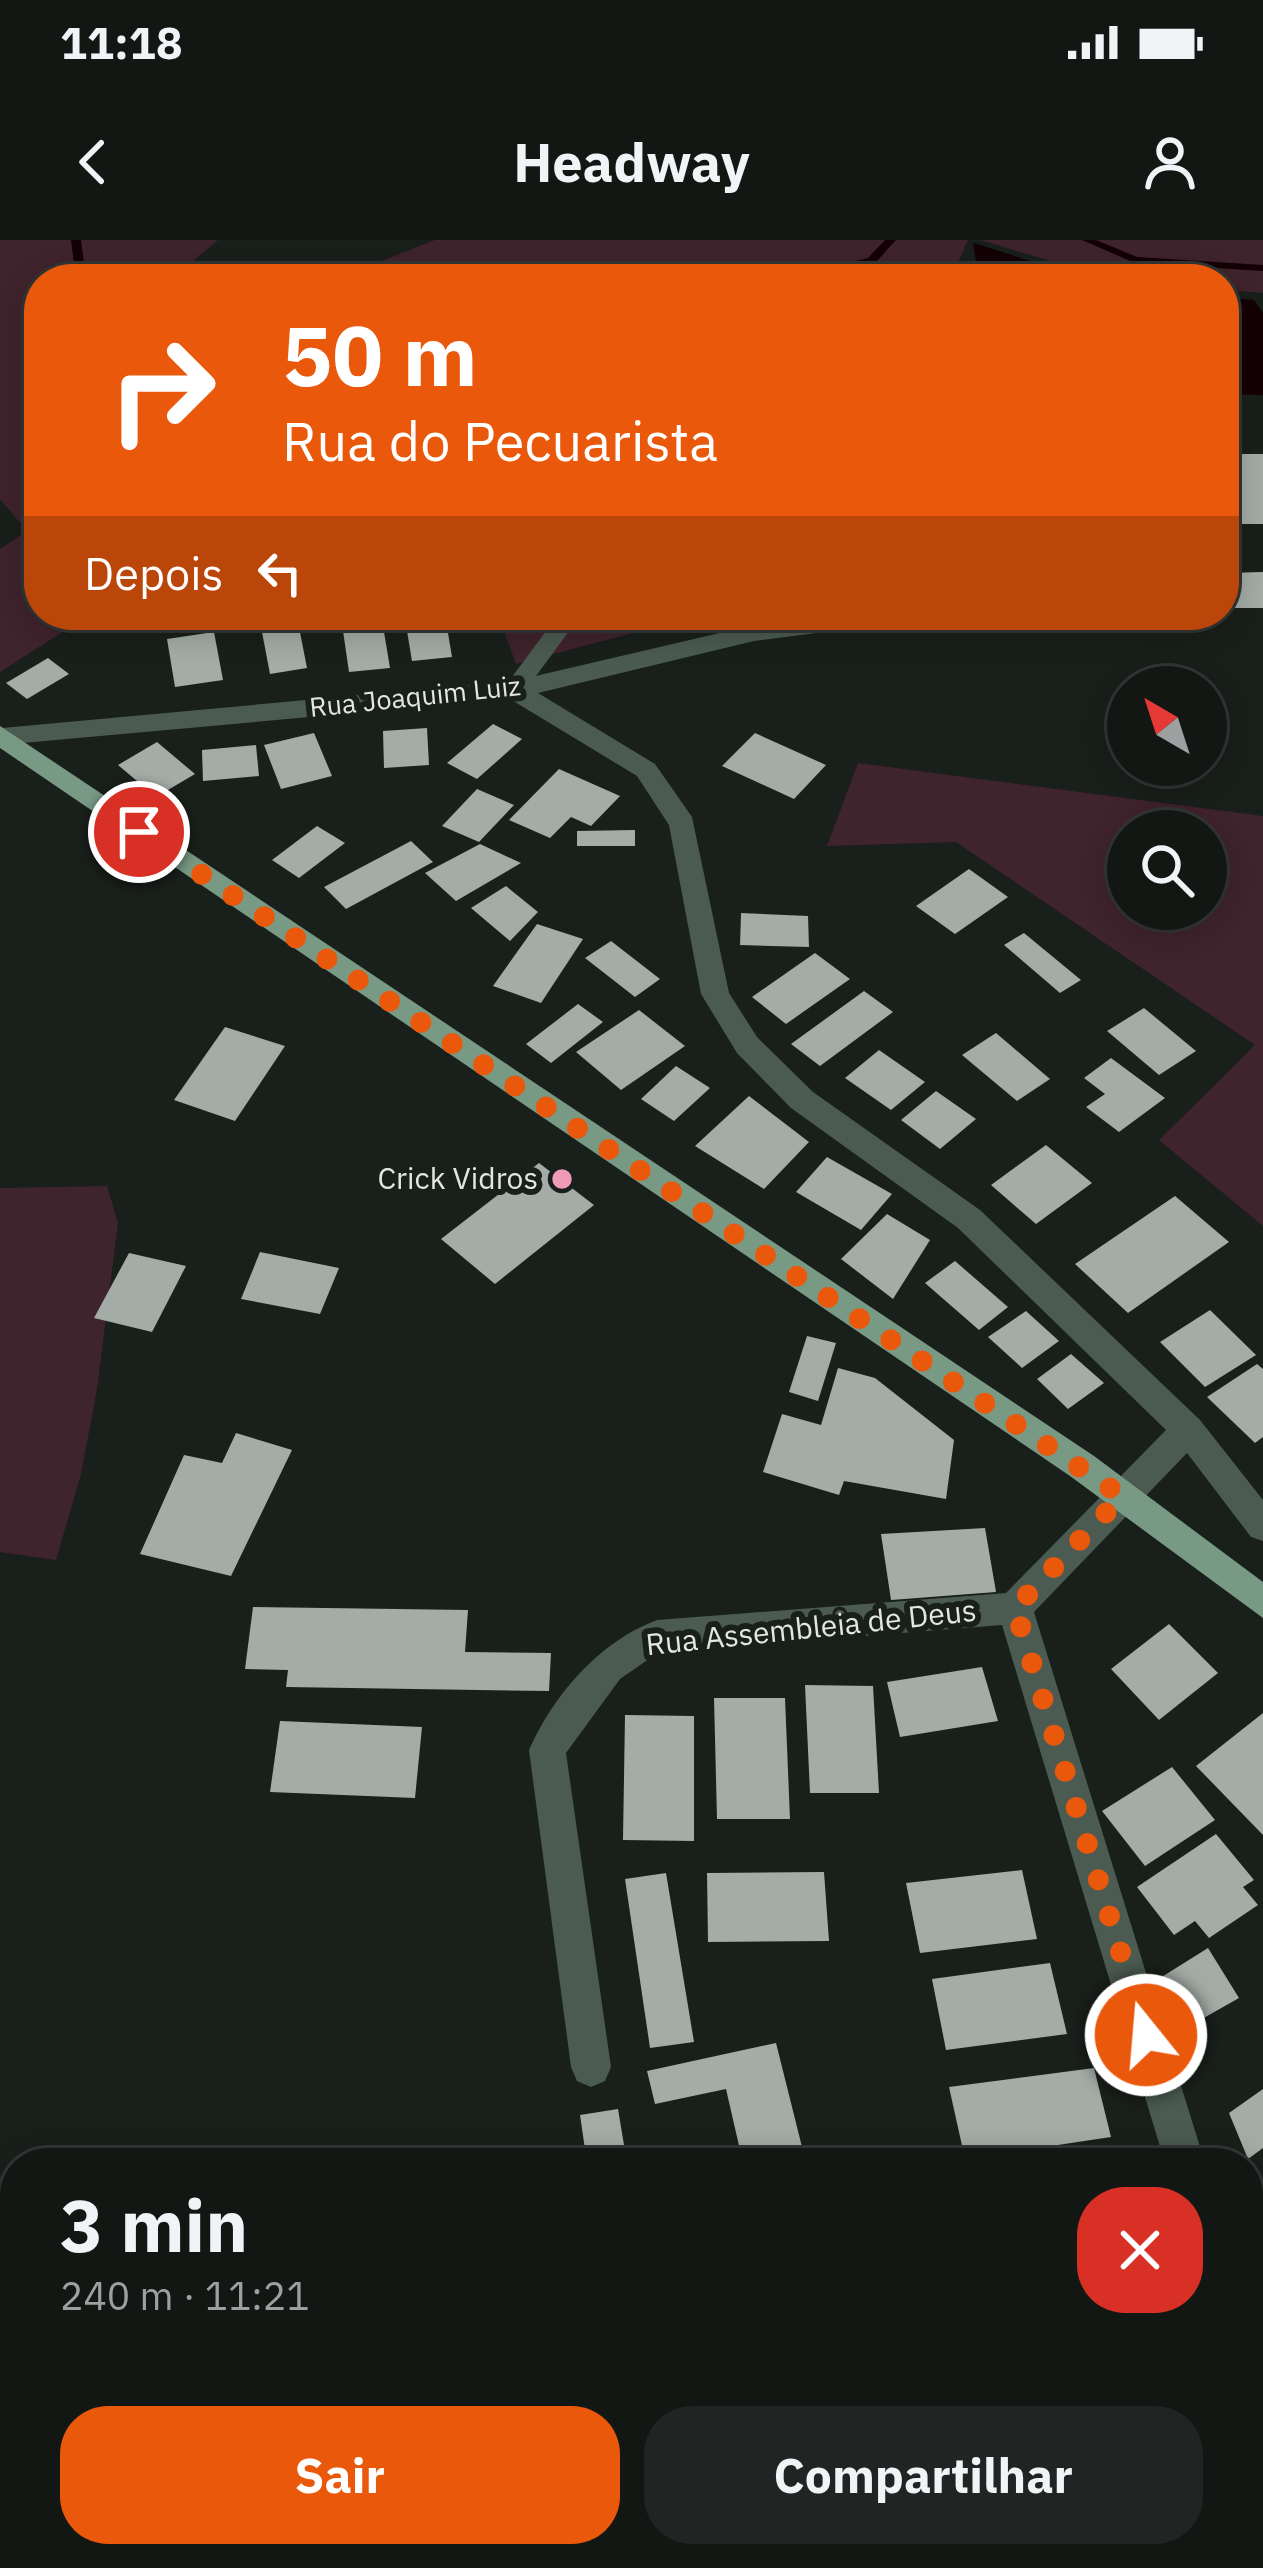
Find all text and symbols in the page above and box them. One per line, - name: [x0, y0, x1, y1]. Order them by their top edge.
- text: 11:18: [60, 13, 183, 71]
- text: Headway: [513, 127, 750, 197]
- icon: back: [60, 129, 126, 195]
- icon: person: [1137, 129, 1203, 195]
- text: 50 m: [282, 300, 478, 409]
- icon: right: [84, 312, 240, 468]
- text: Rua do Pecuarista: [282, 406, 718, 476]
- icon: left: [247, 540, 313, 606]
- text: Depois: [84, 544, 223, 602]
- north arrow: [1107, 666, 1227, 786]
- map controls: [1107, 666, 1227, 930]
- street label: Rua Joaquim Luiz: [307, 667, 522, 724]
- pin: [88, 781, 190, 883]
- icon: arrive: [106, 799, 172, 865]
- button: search: [1107, 810, 1227, 930]
- place label: Crick Vidros: [377, 1158, 538, 1197]
- marker: Crick Vidros: [549, 1166, 575, 1192]
- street label: Rua Assembleia de Deus: [644, 1590, 978, 1663]
- position arrow: [1083, 1972, 1209, 2098]
- text: 3 min: [60, 2178, 248, 2272]
- button: close: [1077, 2187, 1203, 2313]
- text: 240 m · 11:21: [60, 2270, 310, 2321]
- button: Sair: [60, 2406, 620, 2544]
- button: Compartilhar: [644, 2406, 1203, 2544]

